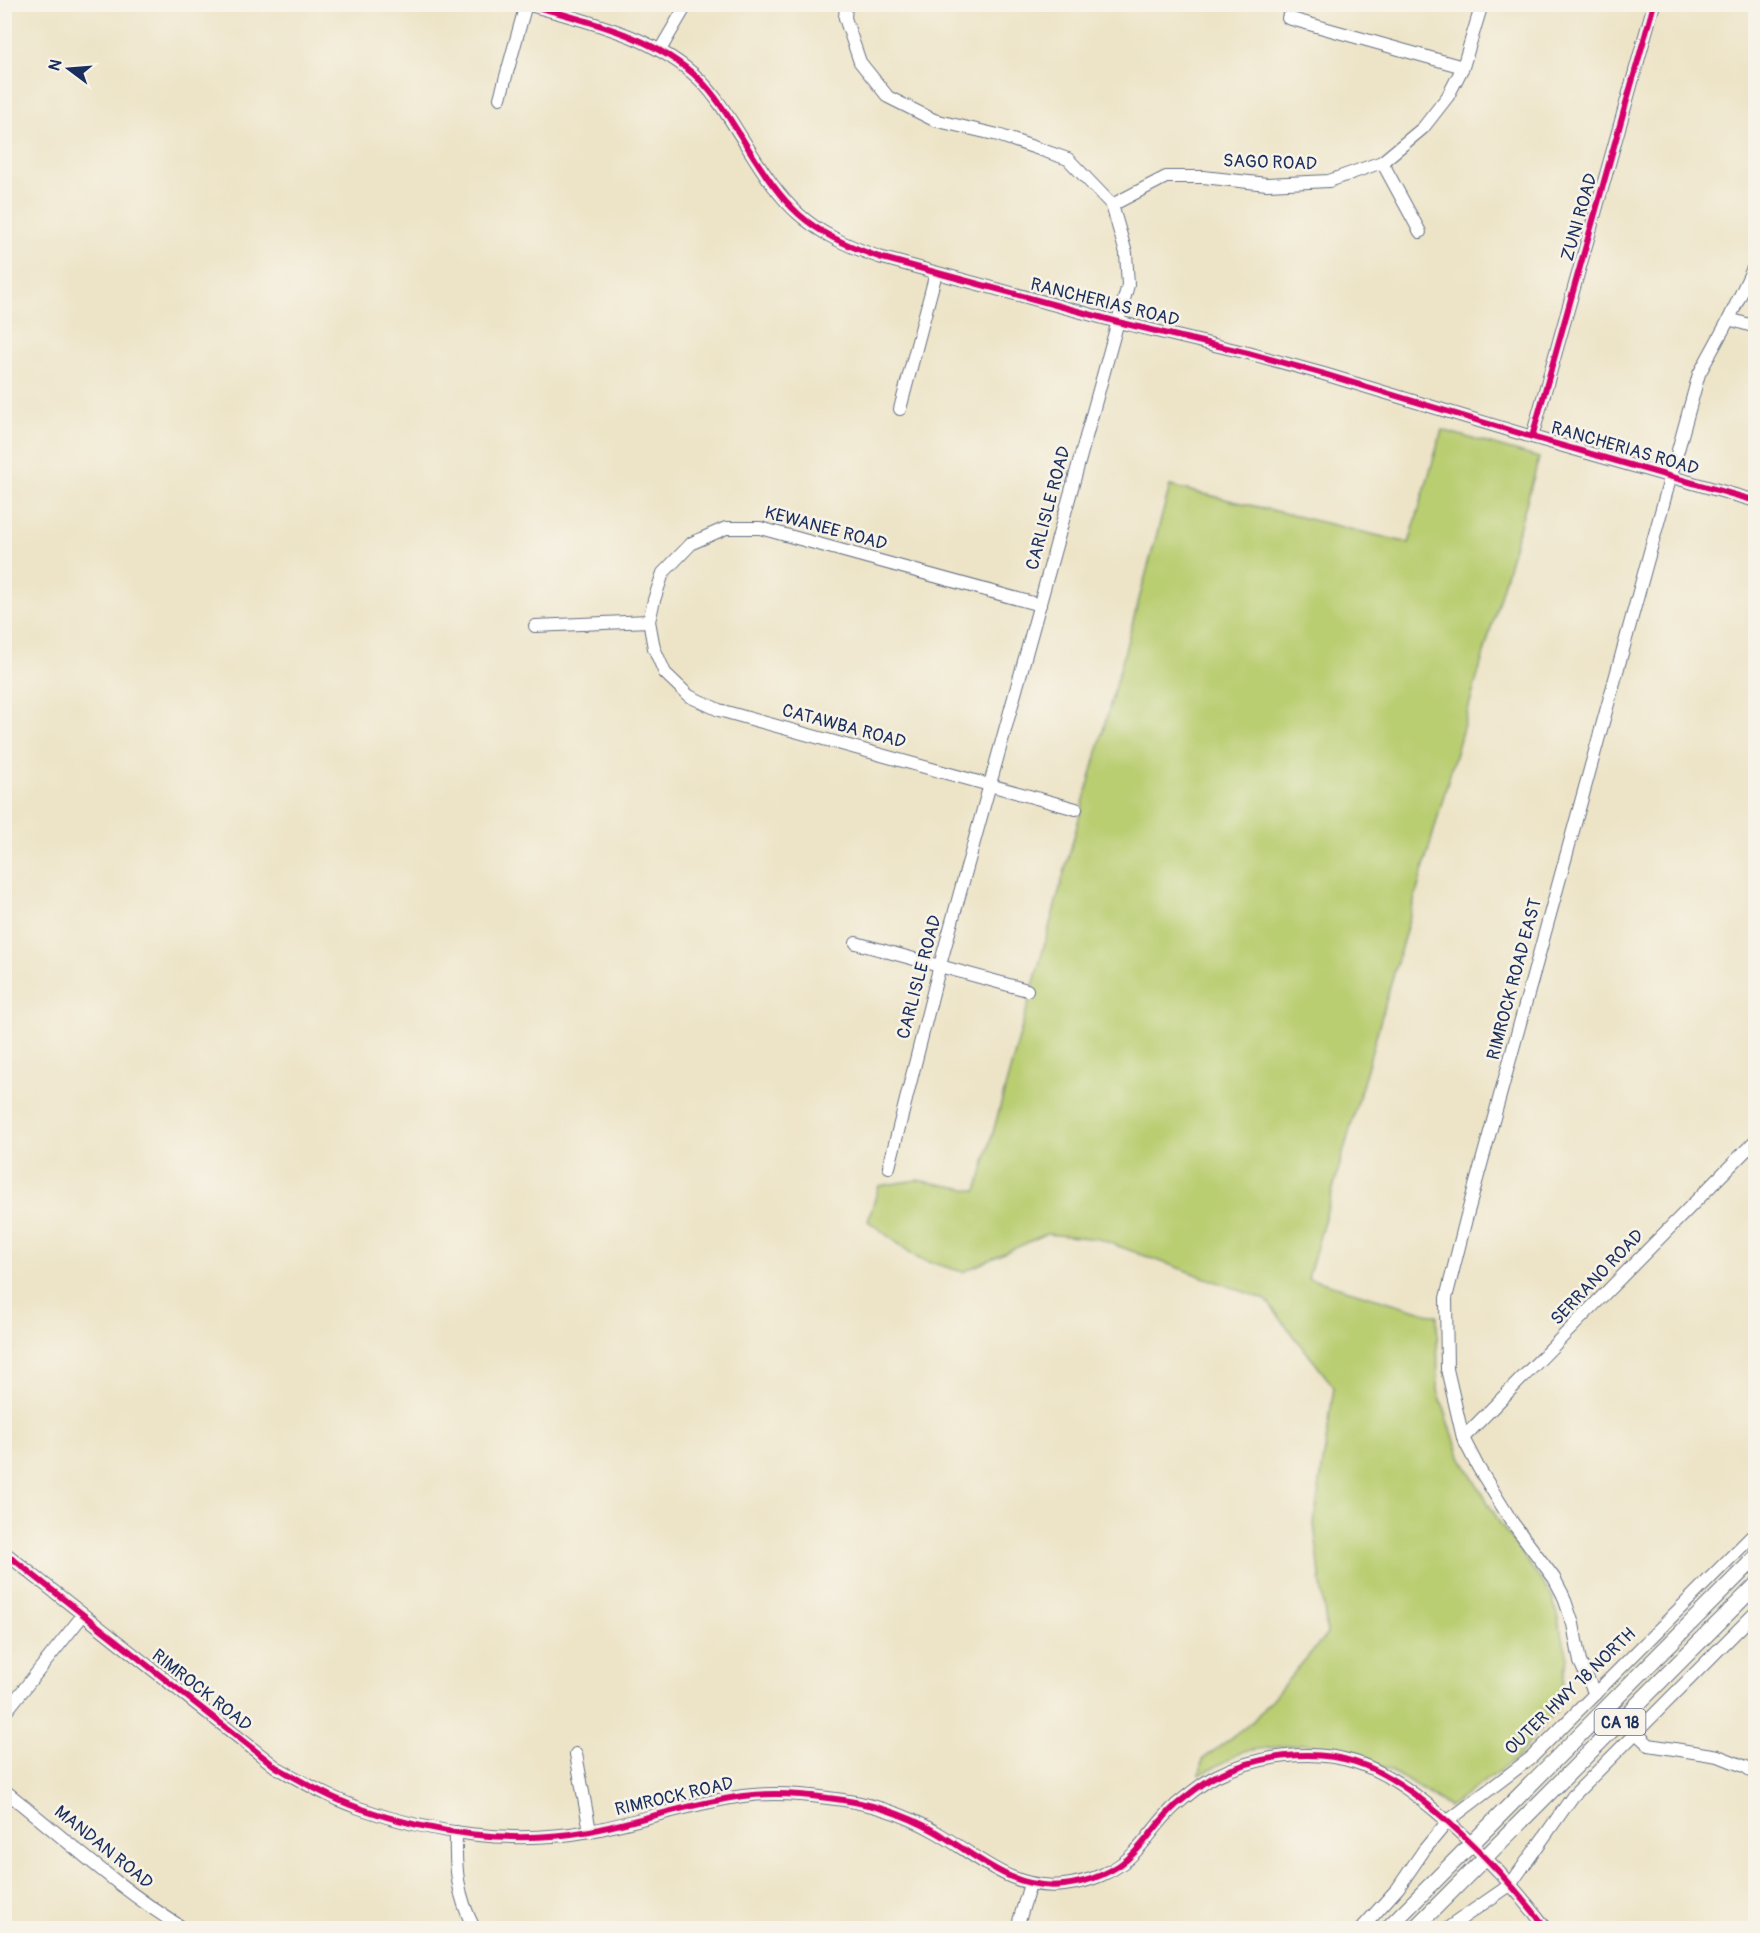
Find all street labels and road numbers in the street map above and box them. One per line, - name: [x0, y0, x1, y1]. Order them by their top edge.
- street label: SAGO ROAD: [1222, 149, 1317, 176]
- street label: ZUNI ROAD: [1556, 171, 1603, 264]
- street label: RANCHERIAS ROAD: [1028, 273, 1182, 332]
- street label: RANCHERIAS ROAD: [1548, 416, 1701, 481]
- street label: CARLISLE ROAD: [1021, 444, 1076, 573]
- street label: KEWANEE ROAD: [762, 501, 890, 556]
- street label: CATAWBA ROAD: [779, 699, 908, 754]
- street label: RIMROCK ROAD EAST: [1482, 896, 1547, 1062]
- street label: CARLISLE ROAD: [892, 913, 947, 1042]
- street label: SERRANO ROAD: [1546, 1225, 1649, 1330]
- street label: OUTER HWY 18 NORTH: [1500, 1623, 1641, 1760]
- street label: RIMROCK ROAD: [147, 1644, 256, 1737]
- road number: CA 18: [1594, 1709, 1646, 1735]
- street label: RIMROCK ROAD: [613, 1772, 736, 1821]
- street label: MANDAN ROAD: [50, 1800, 158, 1894]

